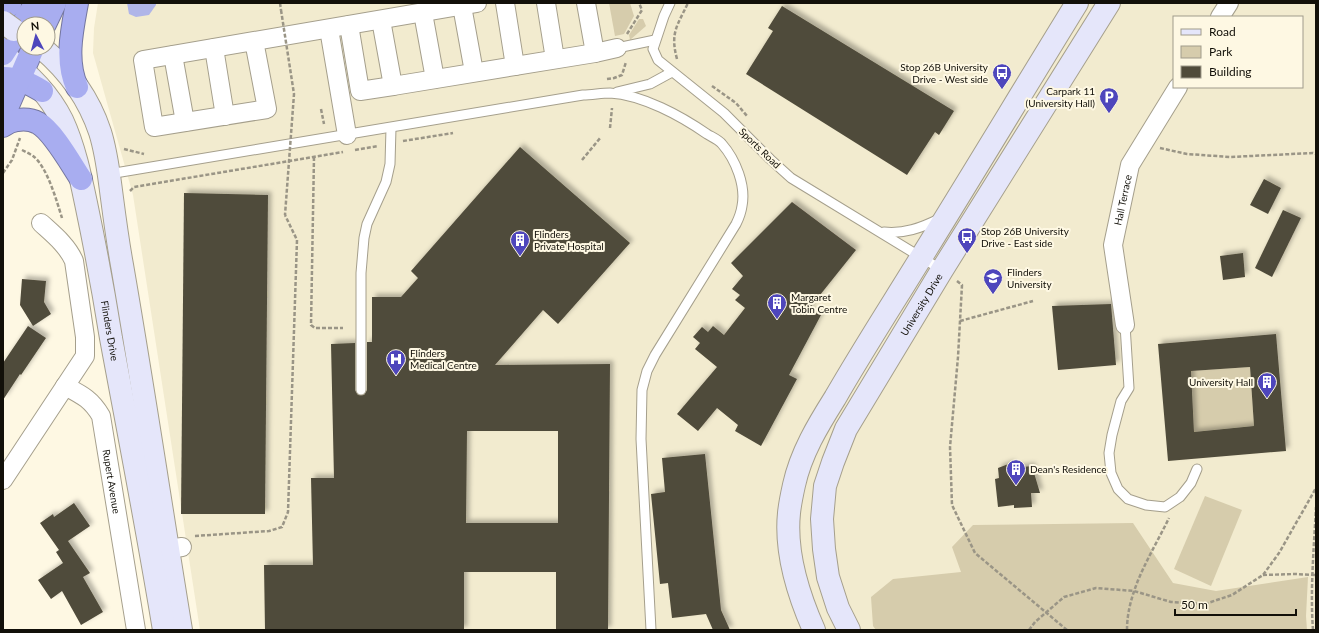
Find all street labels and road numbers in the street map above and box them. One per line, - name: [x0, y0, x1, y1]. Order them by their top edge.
- street label: Sports Road: [737, 125, 783, 171]
- street label: Hall Terrace: [1111, 173, 1134, 226]
- street label: University Drive: [898, 271, 945, 338]
- street label: Flinders Drive: [99, 299, 121, 362]
- street label: Rupert Avenue: [101, 448, 123, 515]

